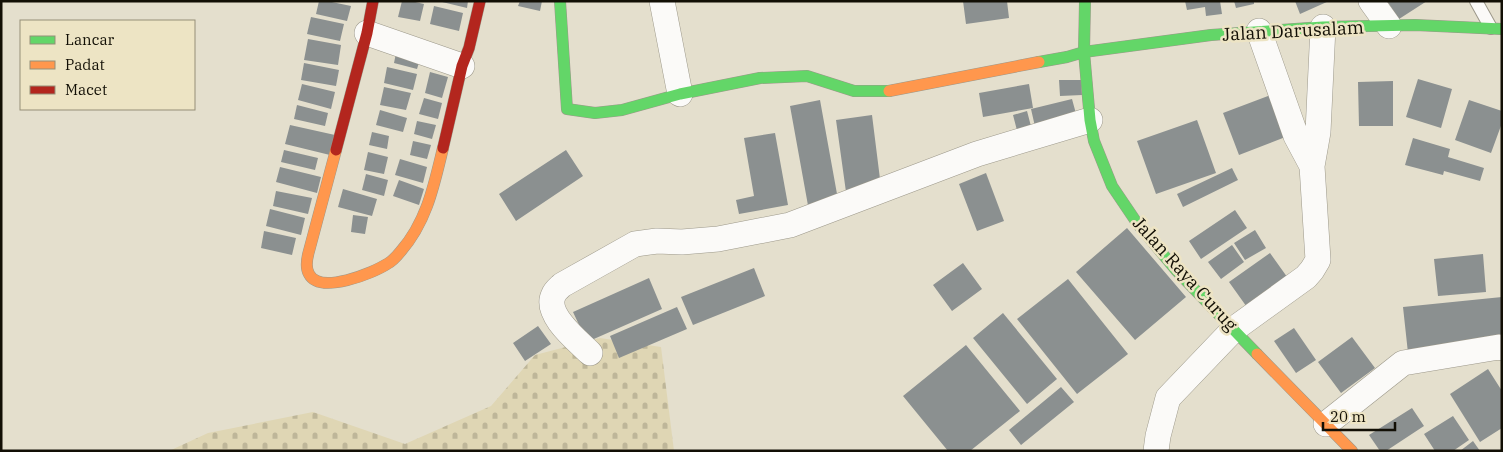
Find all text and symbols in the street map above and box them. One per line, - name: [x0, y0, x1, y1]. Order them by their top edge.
- street label: Jalan Darusalam: [1222, 15, 1364, 46]
- legend: [20, 20, 195, 110]
- text: Lancar: [65, 30, 115, 49]
- text: Padat: [65, 55, 105, 74]
- text: Macet: [65, 80, 107, 99]
- street label: Jalan Raya Curug: [1128, 212, 1243, 336]
- scale bar: [1323, 400, 1396, 432]
- text: 20 m: [1330, 407, 1366, 426]

